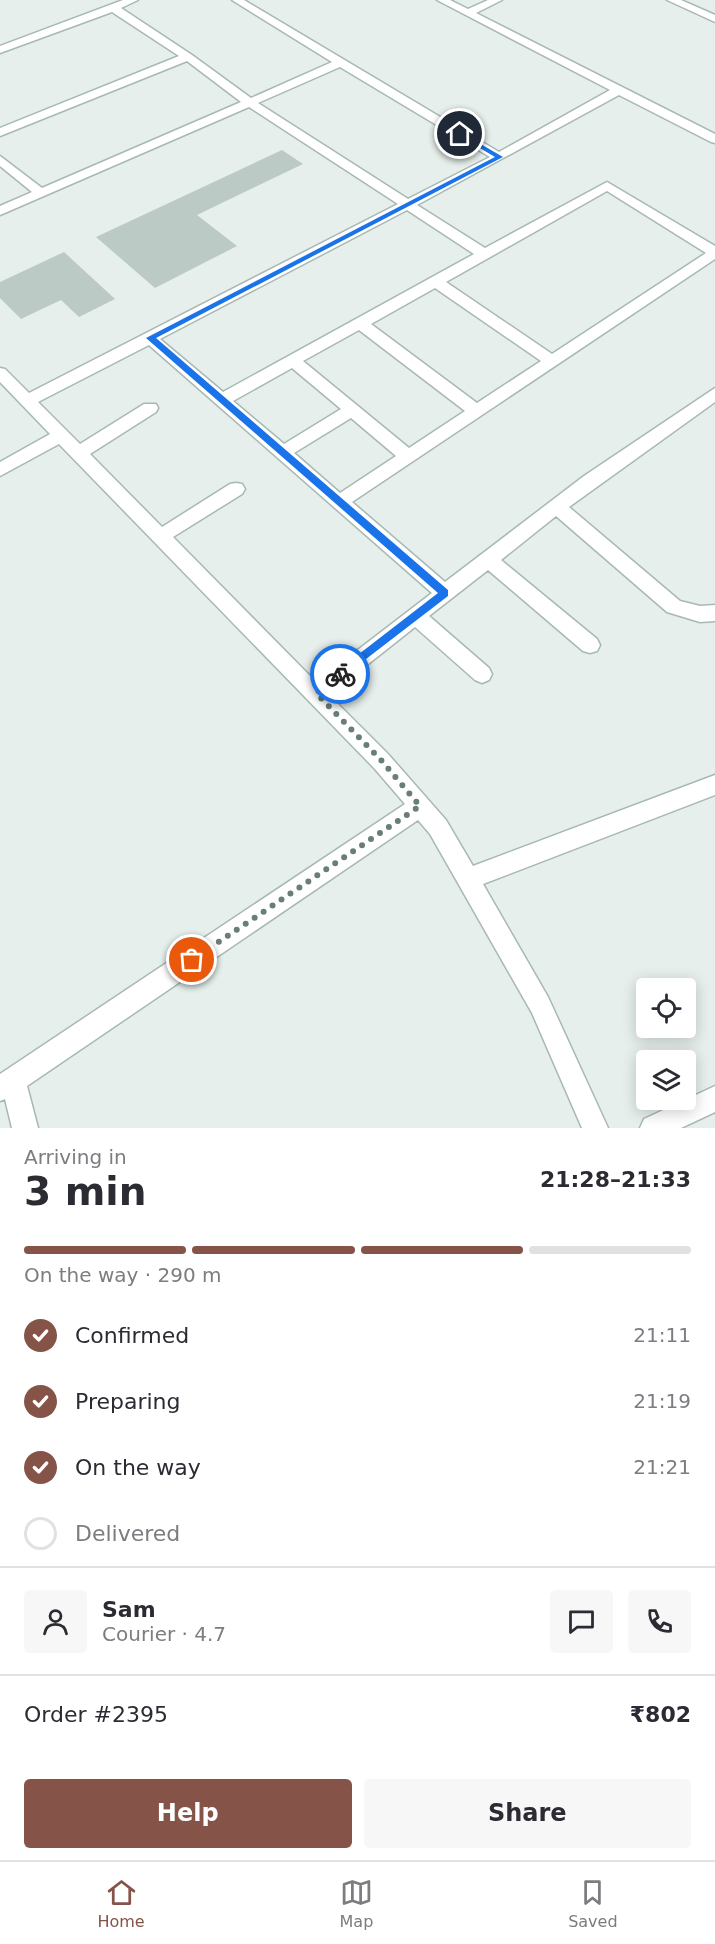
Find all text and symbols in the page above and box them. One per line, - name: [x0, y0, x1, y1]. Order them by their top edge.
- pin: [434, 108, 485, 159]
- icon: home: [443, 117, 476, 150]
- courier: [310, 644, 370, 704]
- icon: bike: [324, 658, 357, 691]
- pin: [166, 934, 217, 985]
- icon: bag: [175, 943, 208, 976]
- map controls: [636, 978, 696, 1110]
- button: locate: [636, 978, 696, 1038]
- button: layers: [636, 1050, 696, 1110]
- text: Arriving in: [24, 1145, 127, 1169]
- text: 21:28–21:33: [540, 1167, 691, 1192]
- text: 3 min: [24, 1169, 146, 1214]
- text: On the way · 290 m: [24, 1263, 222, 1287]
- icon: check: [24, 1319, 57, 1352]
- text: Confirmed: [75, 1323, 189, 1348]
- text: 21:11: [633, 1323, 691, 1347]
- icon: check: [24, 1385, 57, 1418]
- text: Preparing: [75, 1389, 181, 1414]
- text: 21:19: [633, 1389, 691, 1413]
- icon: check: [24, 1451, 57, 1484]
- text: On the way: [75, 1455, 201, 1480]
- text: 21:21: [633, 1455, 691, 1479]
- text: Delivered: [75, 1521, 180, 1546]
- button: person: [24, 1590, 87, 1653]
- button: chat: [550, 1590, 613, 1653]
- button: phone: [628, 1590, 691, 1653]
- text: Sam: [102, 1597, 156, 1622]
- text: Courier · 4.7: [102, 1622, 226, 1646]
- text: Order #2395: [24, 1702, 168, 1727]
- text: ₹802: [630, 1702, 691, 1727]
- button: Help: [24, 1779, 352, 1848]
- button: Share: [364, 1779, 691, 1848]
- tab: Home: [97, 1876, 145, 1931]
- tab: Map: [340, 1876, 373, 1931]
- tab: Saved: [568, 1876, 618, 1931]

